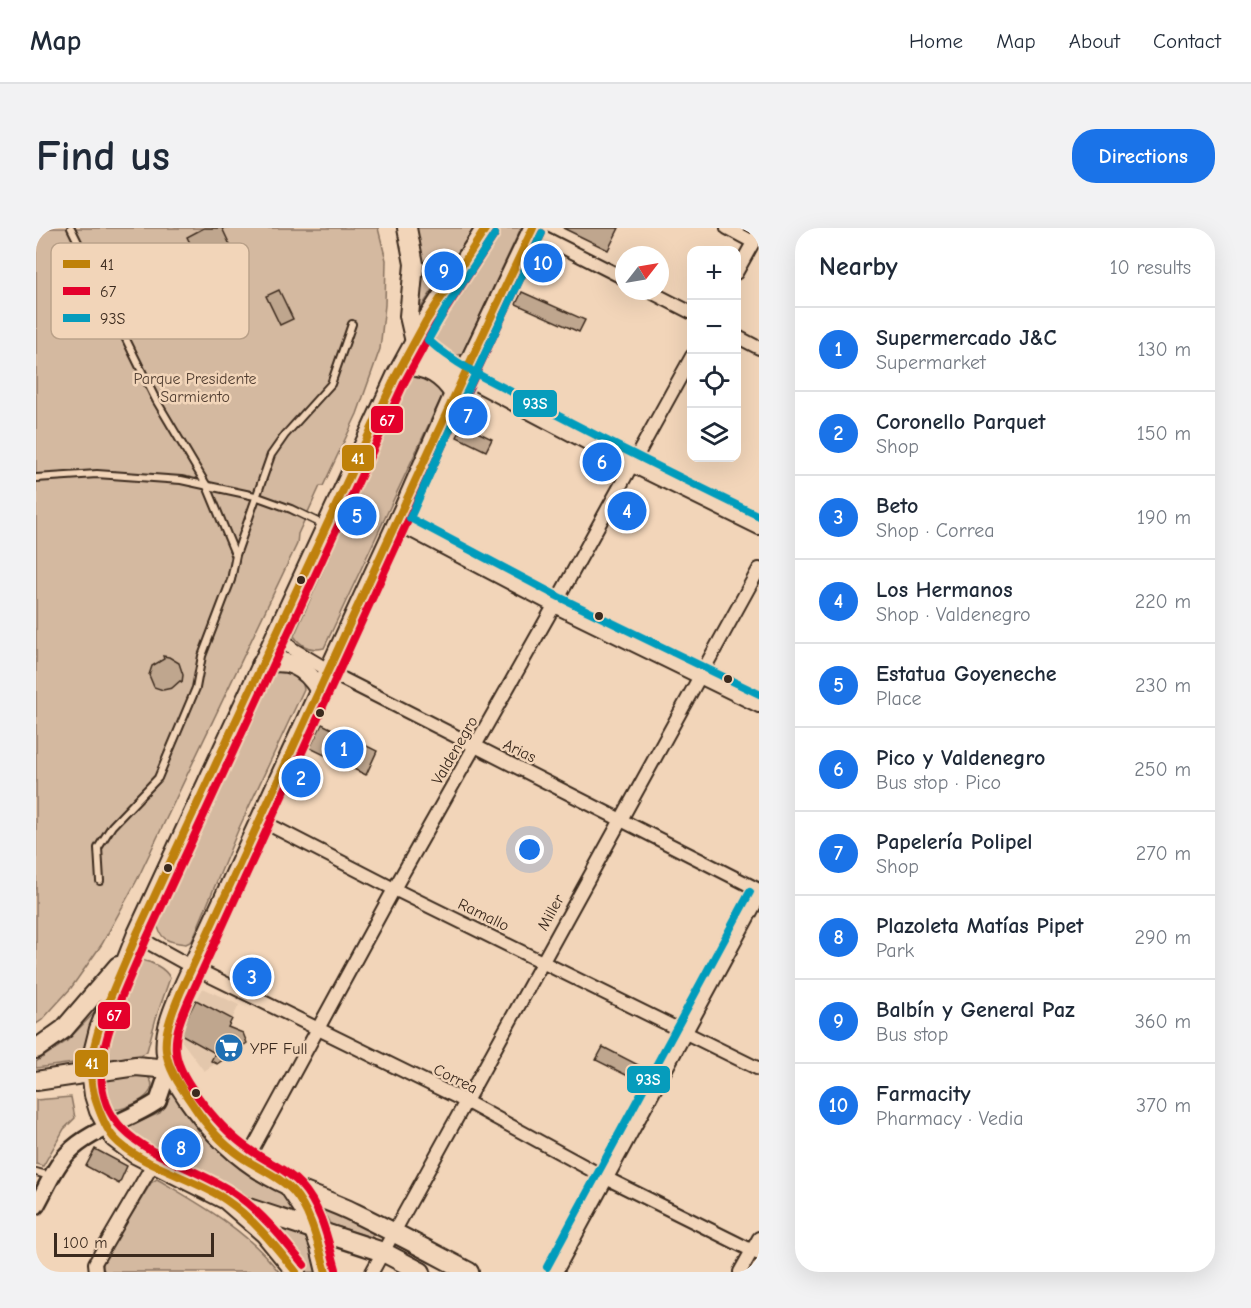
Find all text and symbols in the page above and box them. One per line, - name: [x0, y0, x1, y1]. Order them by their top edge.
- text: Map: [30, 25, 81, 57]
- text: Home: [909, 29, 963, 53]
- text: Map: [996, 29, 1036, 53]
- text: About: [1069, 29, 1120, 53]
- text: Contact: [1153, 29, 1221, 53]
- button: Directions: [1072, 129, 1215, 183]
- text: Find us: [36, 132, 170, 181]
- pin: 10: [524, 240, 562, 285]
- legend: [51, 243, 249, 339]
- north arrow: [615, 246, 669, 300]
- map controls: [687, 246, 741, 462]
- button: +: [687, 246, 741, 300]
- pin: 9: [424, 248, 464, 294]
- text: Nearby: [819, 252, 898, 282]
- text: 41: [100, 256, 114, 274]
- text: 10 results: [1110, 256, 1191, 279]
- text: 67: [100, 283, 117, 301]
- button: −: [687, 300, 741, 354]
- text: 93S: [100, 310, 126, 328]
- text: Supermercado J&C: [876, 325, 1057, 351]
- text: 1: [835, 338, 842, 361]
- text: 130 m: [1138, 338, 1191, 361]
- text: Supermarket: [876, 351, 986, 374]
- button: locate: [687, 354, 741, 408]
- park label: Parque Presidente Sarmiento: [133, 370, 257, 406]
- line badge: 93S: [512, 389, 558, 418]
- pin: 7: [448, 394, 488, 438]
- text: 93S: [523, 395, 548, 413]
- line badge: 67: [370, 405, 404, 434]
- button: layers: [687, 408, 741, 462]
- text: Coronello Parquet: [876, 409, 1045, 435]
- text: 67: [379, 412, 396, 430]
- text: 2: [834, 422, 843, 445]
- text: 150 m: [1137, 422, 1191, 445]
- text: Shop: [876, 435, 919, 458]
- pin: 6: [582, 440, 622, 484]
- line badge: 41: [341, 444, 375, 472]
- text: 41: [351, 450, 365, 468]
- pin: 4: [608, 488, 646, 534]
- text: Beto: [876, 493, 918, 519]
- pin: 5: [338, 494, 376, 538]
- text: 3: [834, 506, 843, 529]
- text: 190 m: [1137, 506, 1191, 529]
- text: Shop · Correa: [876, 519, 995, 542]
- unlabelled marker: [295, 574, 307, 586]
- text: Los Hermanos: [876, 577, 1013, 603]
- text: 4: [834, 590, 843, 613]
- text: 220 m: [1135, 590, 1191, 613]
- text: Shop · Valdenegro: [876, 603, 1031, 626]
- unlabelled marker: [593, 610, 605, 622]
- text: Estatua Goyeneche: [876, 661, 1057, 687]
- unlabelled marker: [722, 673, 734, 685]
- text: 5: [833, 674, 844, 697]
- text: 230 m: [1135, 674, 1191, 697]
- text: Place: [876, 687, 922, 710]
- unlabelled marker: [314, 707, 326, 719]
- street label: Valdenegro: [428, 713, 482, 788]
- pin: 1: [324, 726, 364, 772]
- street label: Arias: [500, 735, 539, 767]
- text: Pico y Valdenegro: [876, 745, 1045, 771]
- pin: 2: [282, 756, 320, 800]
- text: 6: [833, 758, 844, 781]
- text: 250 m: [1134, 758, 1191, 781]
- text: Bus stop · Pico: [876, 771, 1001, 794]
- text: Papelería Polipel: [876, 829, 1032, 855]
- your location: [515, 835, 544, 864]
- text: 7: [834, 842, 843, 865]
- text: 270 m: [1136, 842, 1191, 865]
- text: Shop: [876, 855, 919, 878]
- unlabelled marker: [162, 862, 174, 874]
- street label: Miller: [534, 891, 568, 934]
- street label: Ramallo: [455, 895, 512, 935]
- text: Plazoleta Matías Pipet: [876, 913, 1084, 939]
- text: 8: [833, 926, 844, 949]
- text: 290 m: [1135, 926, 1191, 949]
- text: Park: [876, 939, 914, 962]
- pin: 3: [232, 954, 272, 999]
- text: Balbín y General Paz: [876, 997, 1075, 1023]
- line badge: 67: [97, 1001, 131, 1030]
- text: 67: [106, 1007, 123, 1025]
- text: 9: [833, 1010, 844, 1033]
- text: 360 m: [1135, 1010, 1191, 1033]
- text: Bus stop: [876, 1023, 948, 1046]
- supermarket icon: YPF Full: [213, 1032, 245, 1064]
- place label: YPF Full: [250, 1040, 307, 1058]
- line badge: 41: [74, 1049, 109, 1078]
- text: 41: [85, 1055, 99, 1073]
- street label: Correa: [431, 1060, 481, 1098]
- line badge: 93S: [626, 1065, 671, 1094]
- text: 93S: [636, 1071, 661, 1089]
- text: Farmacity: [876, 1081, 971, 1107]
- unlabelled marker: [190, 1087, 202, 1099]
- text: 10: [829, 1094, 848, 1117]
- text: 370 m: [1136, 1094, 1191, 1117]
- text: Pharmacy · Vedia: [876, 1107, 1024, 1130]
- pin: 8: [162, 1126, 200, 1170]
- scale bar: [54, 1230, 214, 1258]
- text: 100 m: [63, 1234, 107, 1252]

